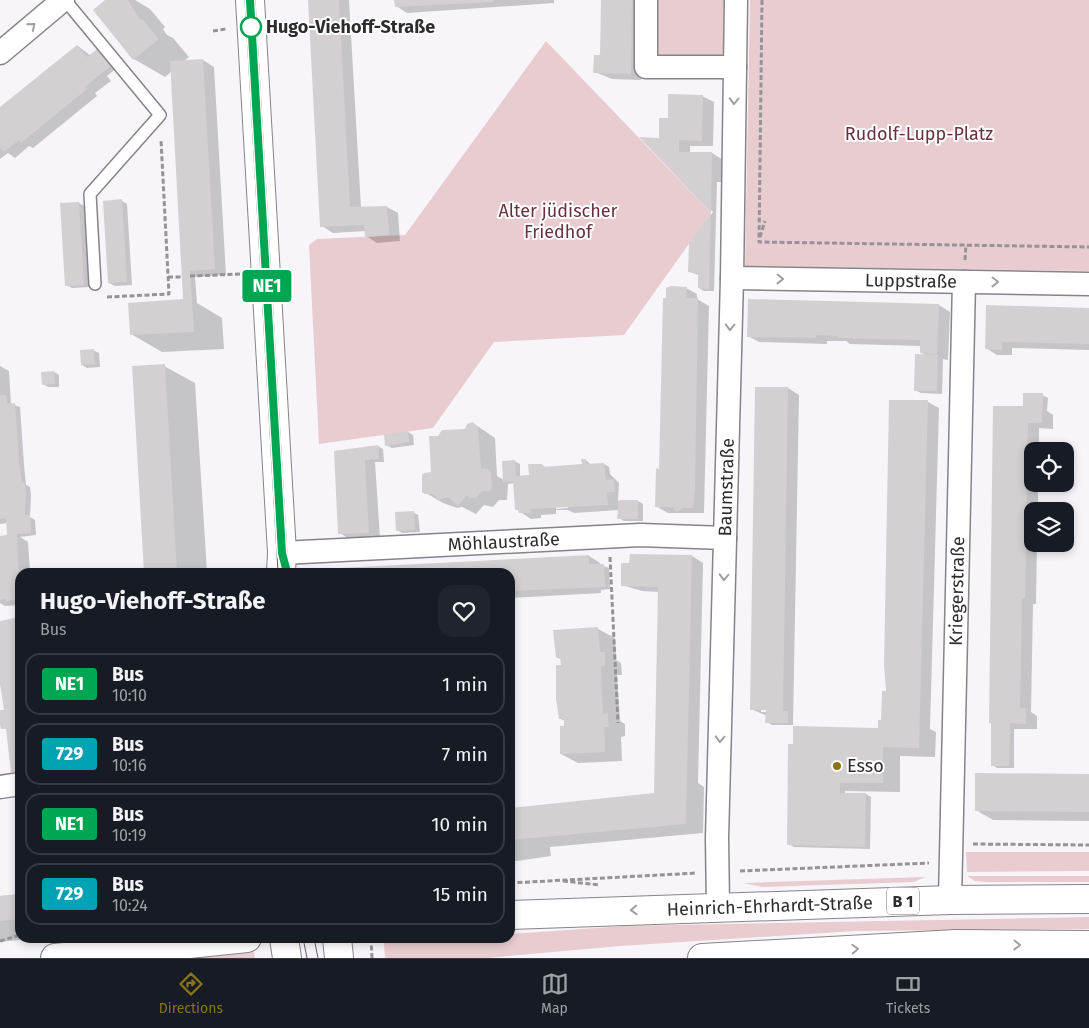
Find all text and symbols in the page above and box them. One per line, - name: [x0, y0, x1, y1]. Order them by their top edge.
- marker: Hugo-Viehoff-Straße: [240, 16, 262, 38]
- place label: Hugo-Viehoff-Straße: [266, 16, 435, 38]
- one-way arrow: [26, 23, 35, 32]
- one-way arrow: [729, 98, 739, 105]
- park label: Rudolf-Lupp-Platz: [845, 123, 993, 145]
- park label: Alter jüdischer Friedhof: [498, 200, 618, 243]
- street label: Luppstraße: [865, 269, 957, 293]
- line badge: NE1: [238, 270, 296, 302]
- one-way arrow: [777, 274, 785, 284]
- text: NE1: [252, 275, 282, 297]
- one-way arrow: [992, 277, 1000, 287]
- one-way arrow: [725, 323, 736, 331]
- street label: Baumstraße: [714, 438, 739, 537]
- map controls: [1024, 442, 1074, 552]
- button: locate: [1024, 442, 1074, 492]
- button: layers: [1024, 502, 1074, 552]
- street label: Möhlaustraße: [447, 528, 560, 556]
- street label: Kriegerstraße: [945, 536, 969, 646]
- one-way arrow: [719, 574, 729, 581]
- button: heart: [438, 585, 490, 637]
- text: Hugo-Viehoff-Straße: [40, 587, 265, 615]
- text: Bus: [40, 620, 67, 639]
- text: Bus: [112, 663, 144, 686]
- text: NE1: [55, 673, 84, 695]
- text: 1 min: [442, 673, 488, 696]
- text: 10:10: [112, 686, 147, 705]
- text: Bus: [112, 733, 144, 756]
- one-way arrow: [714, 736, 725, 744]
- text: 729: [56, 743, 83, 765]
- text: 7 min: [442, 743, 488, 766]
- place label: Esso: [847, 755, 884, 777]
- text: 10:16: [112, 756, 147, 775]
- marker: Esso: [831, 760, 843, 772]
- text: Bus: [112, 803, 144, 826]
- text: NE1: [55, 813, 84, 835]
- text: 10 min: [431, 813, 488, 836]
- text: 10:19: [112, 826, 146, 845]
- text: Bus: [112, 873, 144, 896]
- text: 729: [56, 883, 83, 905]
- text: 15 min: [432, 883, 488, 906]
- road number: B 1: [887, 888, 919, 914]
- street label: Heinrich-Ehrhardt-Straße: [666, 892, 873, 921]
- text: 10:24: [112, 896, 148, 915]
- one-way arrow: [630, 905, 638, 916]
- one-way arrow: [1014, 940, 1022, 950]
- one-way arrow: [851, 943, 859, 954]
- tab: Directions: [159, 970, 223, 1017]
- tab: Map: [541, 970, 569, 1017]
- tab: Tickets: [886, 970, 930, 1017]

